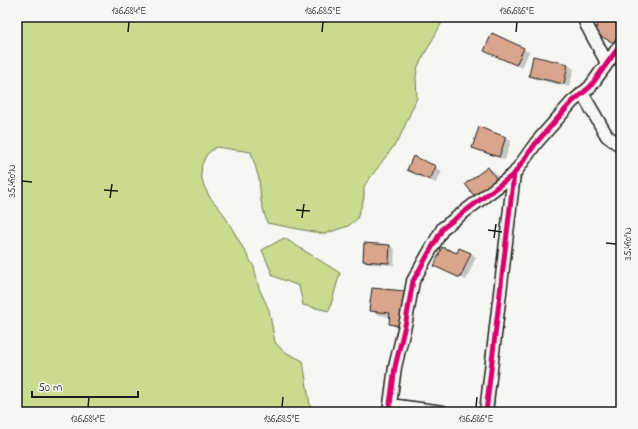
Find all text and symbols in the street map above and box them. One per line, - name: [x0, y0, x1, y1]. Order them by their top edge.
- text: 136.684°E: [112, 4, 146, 19]
- text: 136.685°E: [305, 4, 341, 19]
- text: 136.686°E: [499, 4, 535, 19]
- text: 35.490°N: [5, 164, 20, 197]
- text: 35.490°N: [621, 227, 636, 260]
- scale bar: [32, 373, 138, 399]
- text: 50 m: [38, 379, 62, 397]
- text: 136.684°E: [71, 412, 105, 427]
- text: 136.685°E: [264, 412, 300, 427]
- text: 136.686°E: [458, 412, 494, 427]

